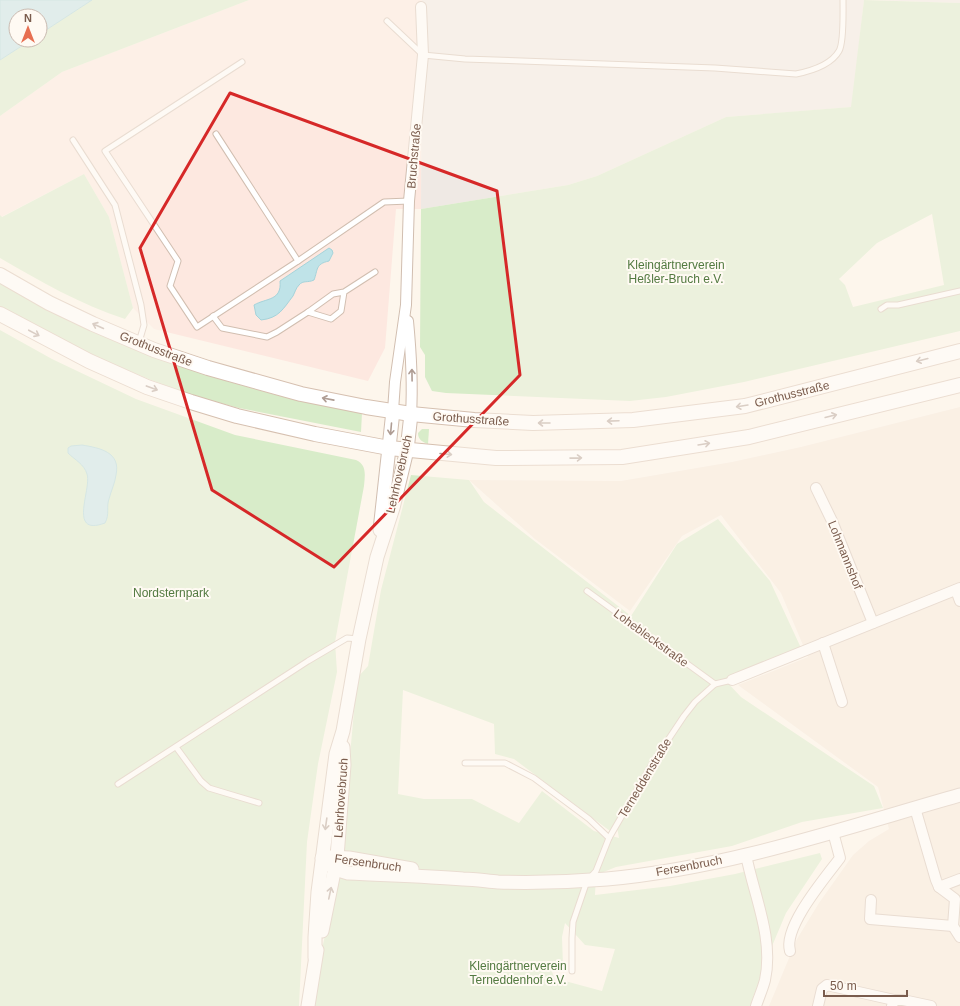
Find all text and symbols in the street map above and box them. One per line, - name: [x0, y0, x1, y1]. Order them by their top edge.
- north arrow: [8, 8, 48, 48]
- text: N: [24, 12, 32, 24]
- street label: Bruchstraße: [404, 123, 424, 189]
- park label: Kleingärtnerverein Heßler-Bruch e.V.: [627, 258, 725, 286]
- one-way arrow: [92, 322, 104, 329]
- street label: Grothusstraße: [118, 329, 195, 369]
- one-way arrow: [28, 330, 40, 337]
- one-way arrow: [916, 357, 929, 365]
- one-way arrow: [408, 369, 416, 382]
- street label: Grothusstraße: [753, 378, 831, 410]
- one-way arrow: [145, 385, 157, 393]
- one-way arrow: [321, 395, 334, 403]
- one-way arrow: [736, 402, 749, 410]
- street label: Grothusstraße: [432, 409, 510, 429]
- one-way arrow: [825, 412, 838, 420]
- one-way arrow: [607, 417, 620, 425]
- one-way arrow: [538, 419, 551, 427]
- one-way arrow: [387, 422, 395, 435]
- street label: Lehrhovebruch: [383, 433, 415, 515]
- one-way arrow: [698, 440, 711, 448]
- one-way arrow: [439, 450, 452, 458]
- one-way arrow: [569, 454, 582, 462]
- street label: Lohmannshof: [825, 519, 865, 592]
- park label: Nordsternpark: [133, 586, 210, 600]
- street label: Lohebleckstraße: [611, 606, 691, 670]
- street label: Terneddenstraße: [616, 735, 675, 820]
- street label: Lehrhovebruch: [331, 758, 351, 838]
- one-way arrow: [323, 817, 330, 830]
- street label: Fersenbruch: [334, 851, 402, 875]
- street label: Fersenbruch: [655, 853, 723, 879]
- one-way arrow: [327, 887, 335, 900]
- park label: Kleingärtnerverein Terneddenhof e.V.: [469, 959, 567, 987]
- scale bar: [824, 972, 907, 998]
- text: 50 m: [830, 979, 857, 993]

